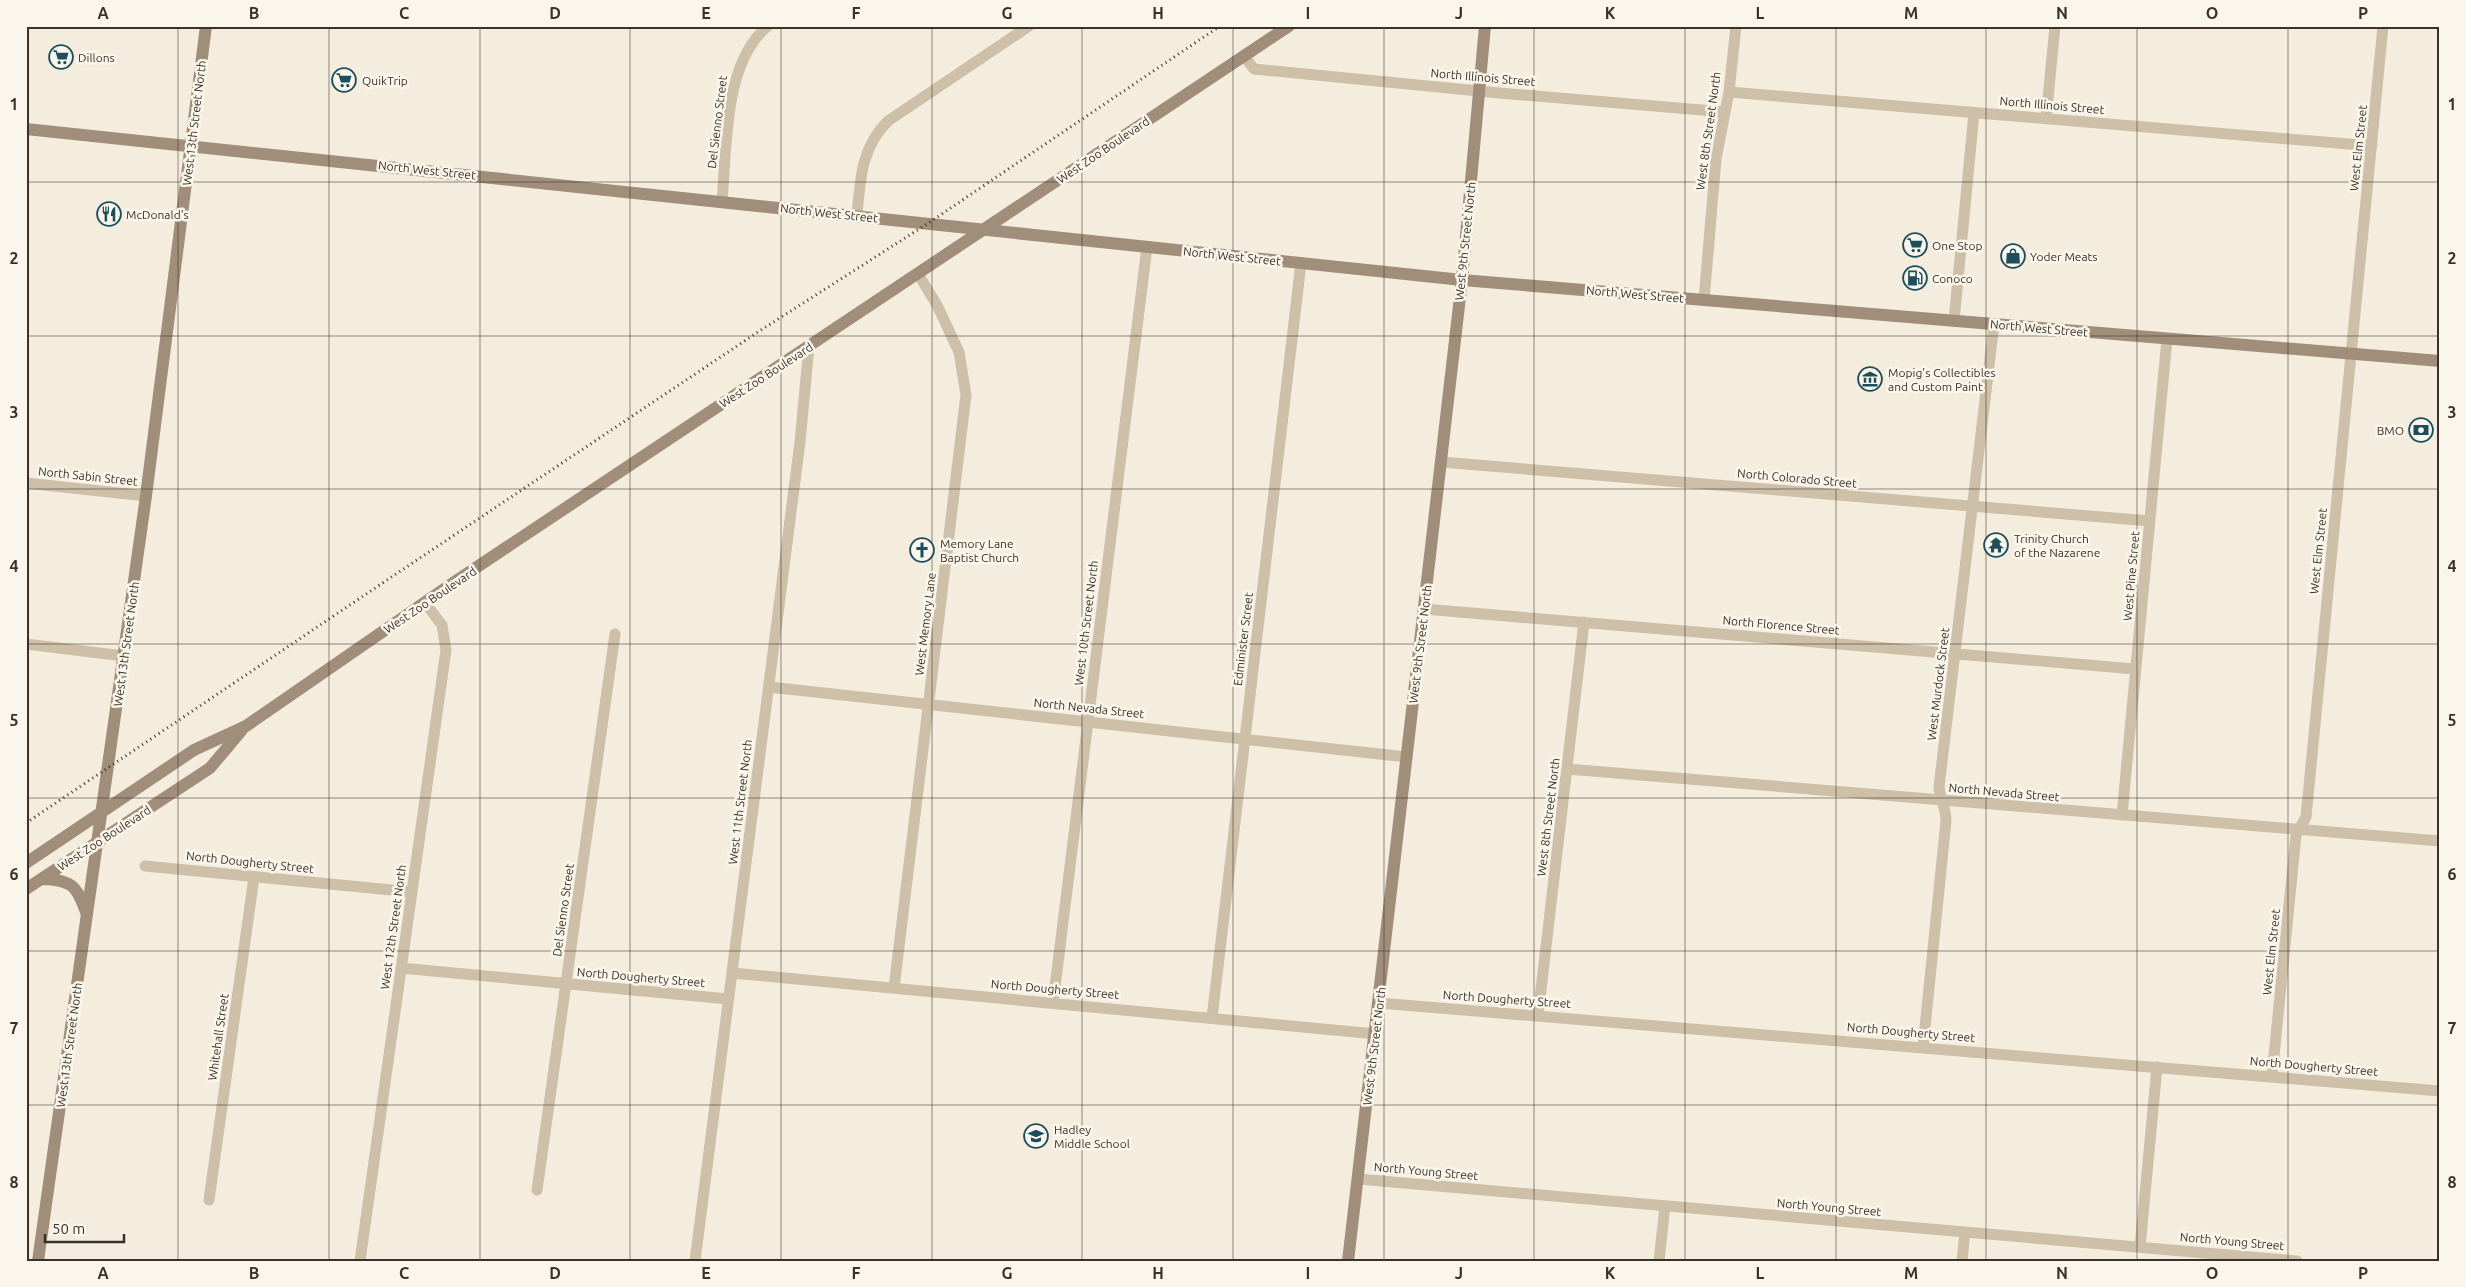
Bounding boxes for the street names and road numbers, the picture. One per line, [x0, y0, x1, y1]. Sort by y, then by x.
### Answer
street label: West 13th Street North [180, 60, 208, 186]
street label: North Illinois Street [1430, 66, 1536, 88]
street label: West 8th Street North [1693, 71, 1723, 191]
street label: Del Sienno Street [705, 74, 729, 169]
street label: North Illinois Street [1999, 94, 2105, 116]
street label: West Elm Street [2347, 104, 2369, 192]
street label: West Zoo Boulevard [1054, 114, 1152, 186]
street label: North West Street [377, 158, 477, 182]
street label: West 9th Street North [1452, 181, 1478, 301]
street label: North West Street [779, 201, 879, 225]
street label: North West Street [1182, 244, 1282, 268]
street label: North West Street [1586, 283, 1685, 305]
street label: North West Street [1990, 317, 2089, 339]
street label: West Zoo Boulevard [717, 340, 815, 410]
street label: North Sabin Street [38, 464, 139, 488]
street label: North Colorado Street [1737, 466, 1858, 490]
street label: West Elm Street [2307, 507, 2329, 595]
street label: West Pine Street [2121, 530, 2141, 621]
street label: West 10th Street North [1072, 560, 1100, 686]
street label: West Zoo Boulevard [381, 564, 479, 636]
street label: West Memory Lane [912, 572, 938, 676]
street label: West 13th Street North [111, 581, 141, 707]
street label: West 9th Street North [1406, 584, 1434, 704]
street label: Edminister Street [1231, 591, 1255, 686]
street label: North Florence Street [1722, 613, 1840, 637]
street label: West Murdock Street [1925, 626, 1951, 741]
street label: North Nevada Street [1033, 696, 1145, 720]
street label: West 11th Street North [726, 739, 754, 865]
street label: West 8th Street North [1534, 757, 1562, 877]
street label: North Nevada Street [1948, 781, 2060, 803]
street label: West Zoo Boulevard [55, 803, 153, 873]
street label: North Dougherty Street [185, 849, 315, 875]
street label: Del Sienno Street [550, 862, 576, 957]
street label: West 12th Street North [378, 864, 408, 990]
street label: West Elm Street [2260, 908, 2282, 996]
street label: North Dougherty Street [576, 965, 706, 989]
street label: North Dougherty Street [990, 977, 1120, 1001]
street label: West 13th Street North [54, 982, 84, 1108]
street label: West 9th Street North [1360, 986, 1388, 1106]
street label: North Dougherty Street [1442, 988, 1572, 1010]
street label: Whitehall Street [205, 992, 231, 1081]
street label: North Dougherty Street [1846, 1020, 1976, 1044]
street label: North Dougherty Street [2249, 1054, 2379, 1078]
street label: North Young Street [1373, 1160, 1479, 1182]
street label: North Young Street [1776, 1196, 1882, 1218]
street label: North Young Street [2179, 1230, 2285, 1252]

